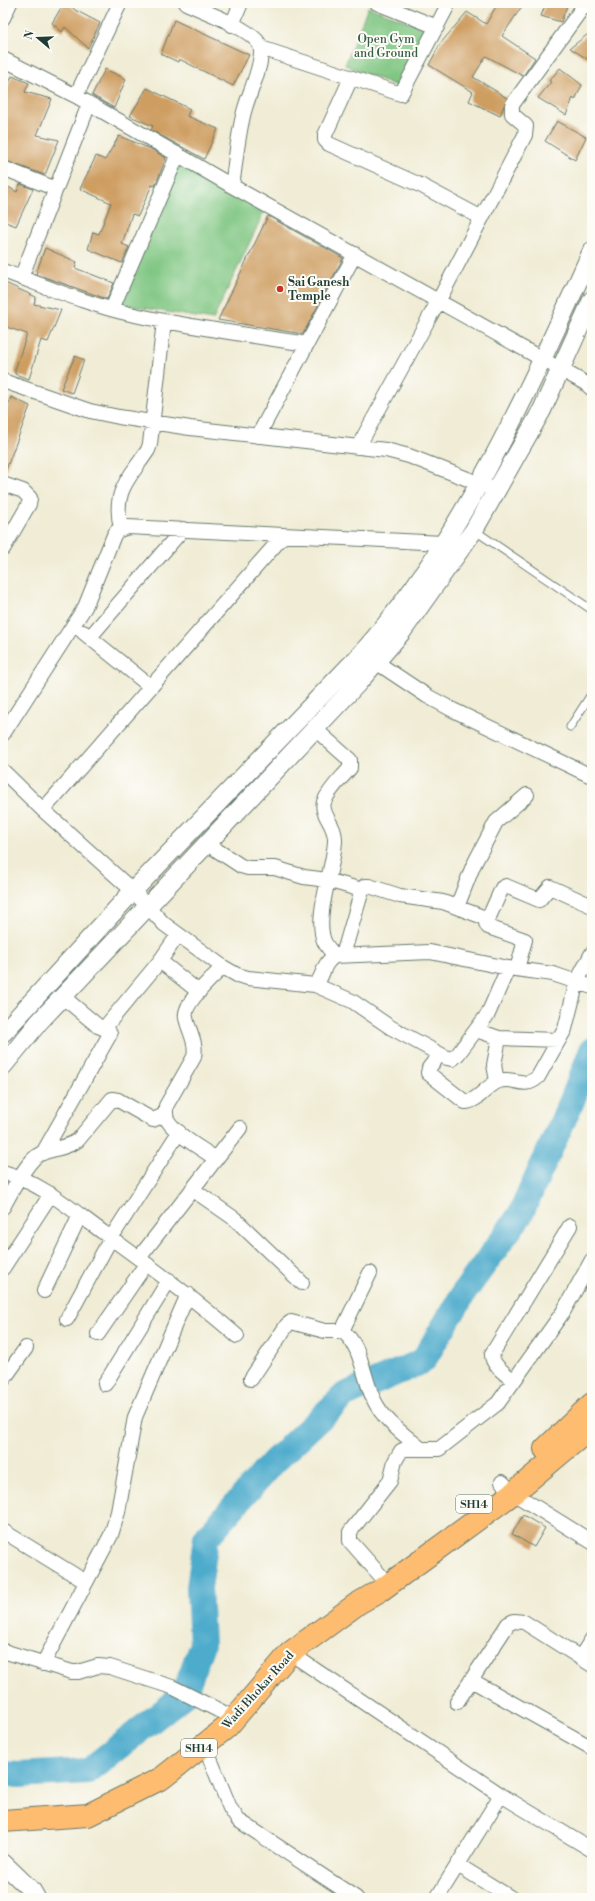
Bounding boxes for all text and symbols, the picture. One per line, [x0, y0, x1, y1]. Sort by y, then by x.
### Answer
north arrow [18, 18, 58, 58]
text: N [21, 28, 38, 41]
park label: Open Gym and Ground [354, 32, 418, 61]
place label: Sai Ganesh Temple [288, 275, 350, 304]
marker: Sai Ganesh Temple [275, 284, 285, 294]
road number: SH14 [456, 1495, 492, 1513]
street label: Wadi Bhokar Road [219, 1648, 298, 1733]
road number: SH14 [181, 1739, 217, 1757]

